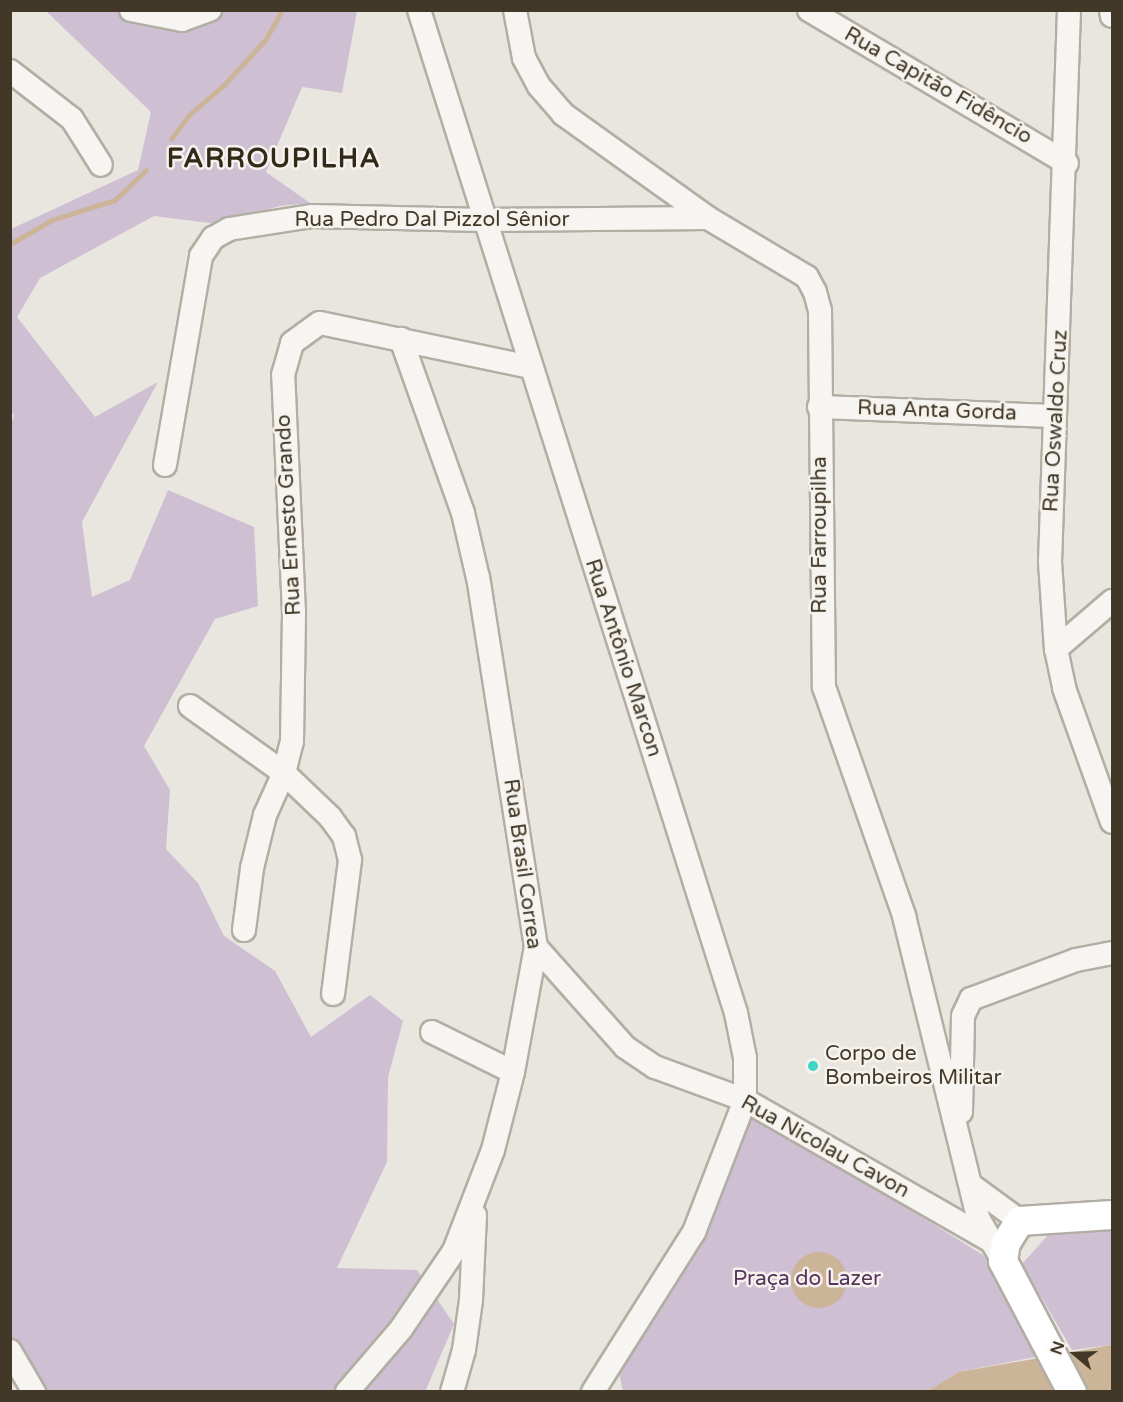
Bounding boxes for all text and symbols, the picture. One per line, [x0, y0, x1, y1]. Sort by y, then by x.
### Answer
street label: Rua Capitão Fidêncio [840, 22, 1036, 150]
district label: FARROUPILHA [167, 143, 381, 175]
street label: Rua Pedro Dal Pizzol Sênior [294, 207, 570, 233]
street label: Rua Oswaldo Cruz [1039, 329, 1073, 513]
street label: Rua Anta Gorda [857, 396, 1017, 426]
street label: Rua Ernesto Grando [271, 414, 307, 616]
street label: Rua Farroupilha [807, 456, 833, 614]
street label: Rua Antônio Marcon [579, 556, 667, 760]
street label: Rua Brasil Correa [498, 777, 546, 951]
place label: Corpo de Bombeiros Militar [825, 1041, 1002, 1091]
marker: Corpo de Bombeiros Militar [806, 1059, 820, 1073]
street label: Rua Nicolau Cavon [736, 1090, 914, 1204]
park label: Praça do Lazer [733, 1266, 881, 1292]
north arrow [1045, 1324, 1105, 1384]
text: N [1046, 1339, 1070, 1357]

